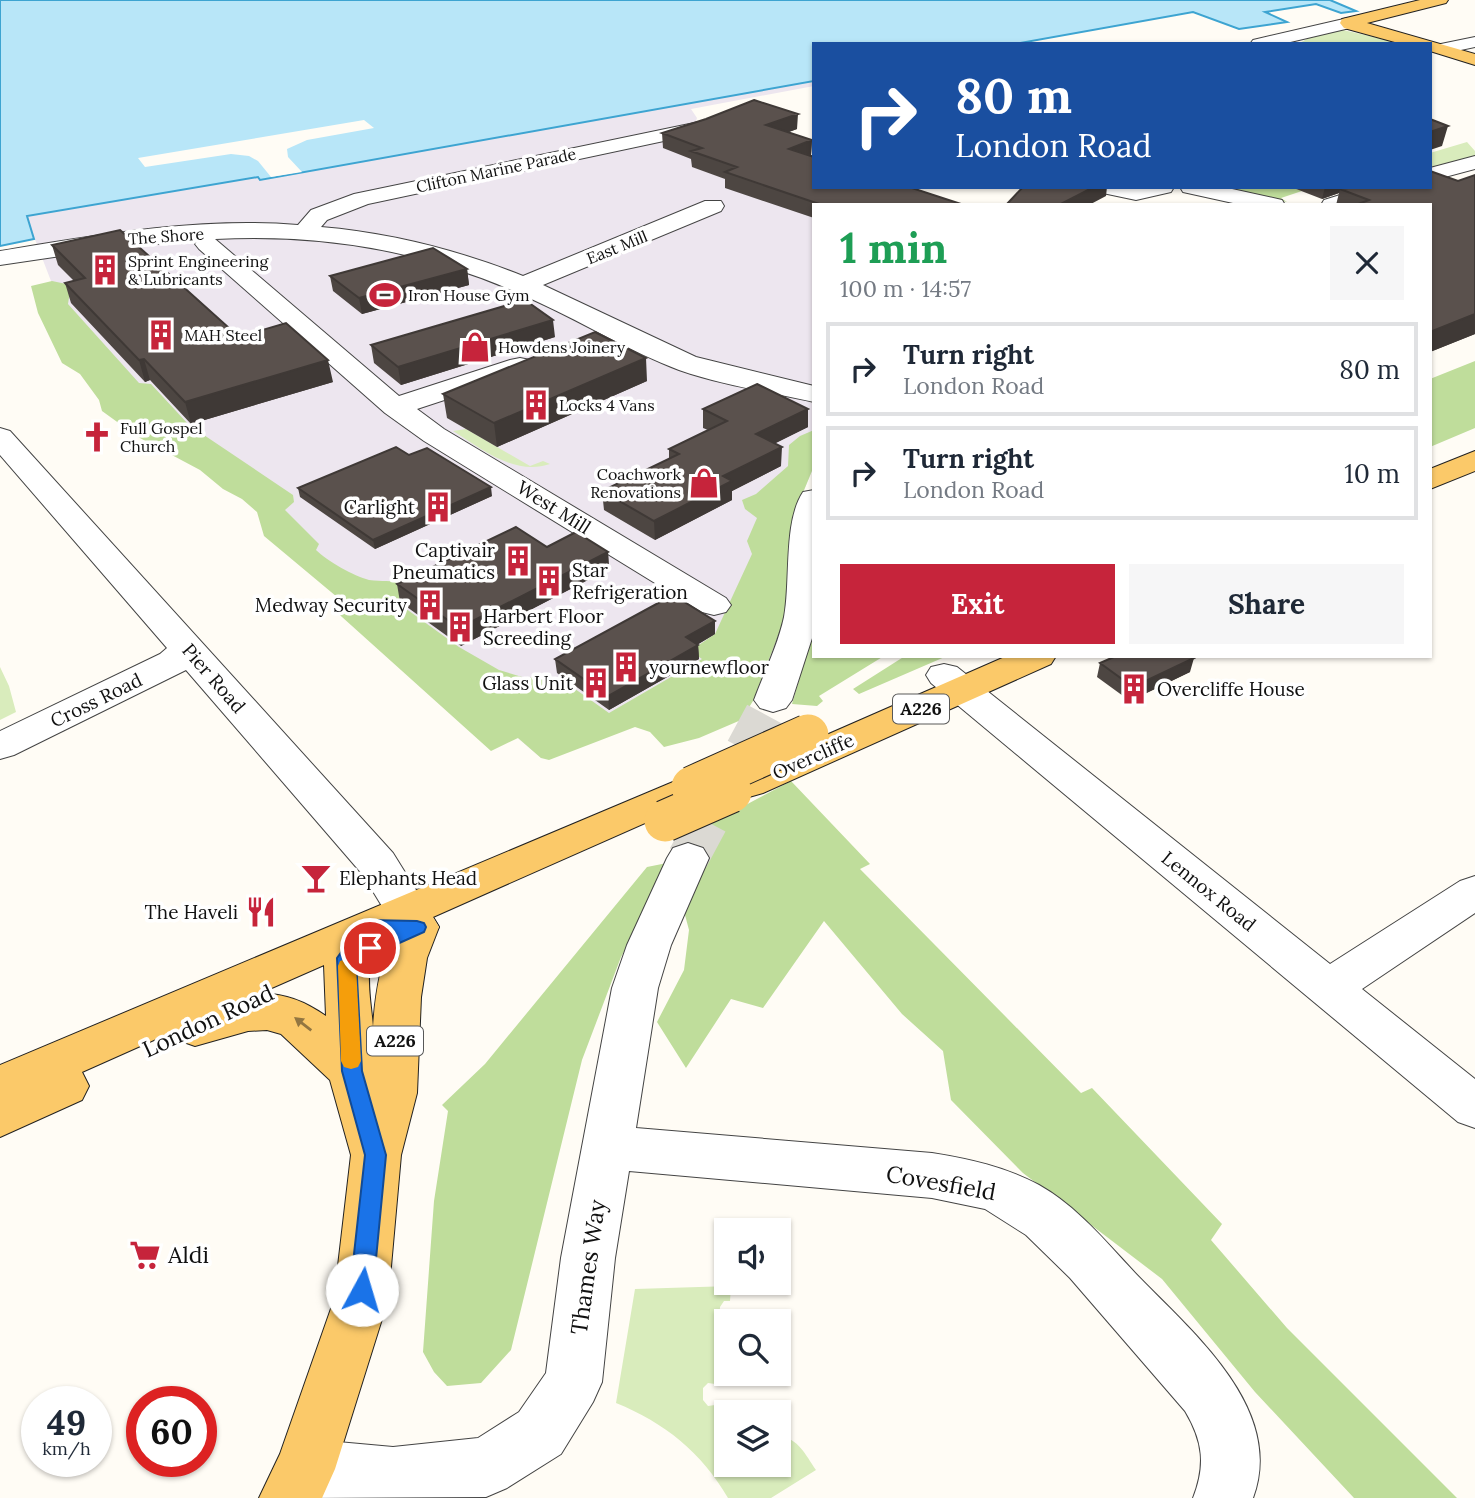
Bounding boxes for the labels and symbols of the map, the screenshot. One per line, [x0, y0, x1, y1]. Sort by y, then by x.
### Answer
street label: Clifton Marine Parade [414, 143, 578, 197]
street label: The Shore [127, 223, 205, 249]
street label: East Mill [584, 226, 650, 268]
place label: Sprint Engineering & Lubricants [128, 251, 269, 289]
building icon: Sprint Engineering & Lubricants [88, 253, 122, 287]
sports icon: Iron House Gym [368, 278, 402, 312]
place label: Iron House Gym [408, 285, 530, 305]
building icon: MAH Steel [144, 318, 178, 352]
place label: MAH Steel [184, 325, 262, 345]
shop icon: Howdens Joinery [458, 330, 492, 364]
place label: Howdens Joinery [498, 337, 626, 357]
building icon: Locks 4 Vans [519, 388, 553, 422]
place label: Locks 4 Vans [559, 395, 655, 415]
place label: Full Gospel Church [120, 418, 203, 456]
church icon: Full Gospel Church [80, 420, 114, 454]
place label: Coachwork Renovations [590, 464, 681, 502]
shop icon: Coachwork Renovations [687, 466, 721, 500]
street label: West Mill [513, 475, 595, 539]
building icon: Carlight [421, 490, 455, 524]
place label: Carlight [344, 495, 416, 519]
place label: Captivair Pneumatics [392, 538, 496, 584]
building icon: Captivair Pneumatics [501, 544, 535, 578]
place label: Star Refrigeration [572, 558, 688, 604]
building icon: Star Refrigeration [532, 564, 566, 598]
building icon: Medway Security [413, 588, 447, 622]
place label: Medway Security [255, 593, 407, 617]
place label: Harbert Floor Screeding [483, 604, 604, 650]
building icon: Harbert Floor Screeding [443, 610, 477, 644]
street label: Pier Road [177, 638, 251, 718]
building icon: yournewfloor [609, 650, 643, 684]
place label: yournewfloor [649, 655, 770, 679]
building icon: Glass Unit [579, 666, 613, 700]
street label: Cross Road [46, 667, 146, 733]
place label: Glass Unit [482, 671, 574, 695]
building icon: Overcliffe House [1117, 672, 1151, 706]
place label: Overcliffe House [1157, 677, 1305, 701]
road number: A226 [893, 694, 949, 724]
street label: Overcliffe [768, 727, 858, 785]
street label: Lennox Road [1157, 846, 1261, 936]
bar icon: Elephants Head [299, 861, 333, 895]
place label: Elephants Head [339, 866, 477, 890]
restaurant icon: The Haveli [244, 895, 278, 929]
place label: The Haveli [145, 900, 238, 924]
pin [340, 918, 400, 978]
street label: London Road [138, 977, 278, 1064]
one-way arrow [293, 1017, 312, 1031]
road number: A226 [367, 1026, 423, 1056]
street label: Covesfield [884, 1159, 998, 1206]
street label: Thames Way [564, 1197, 611, 1336]
supermarket icon: Aldi [128, 1238, 162, 1272]
place label: Aldi [167, 1240, 209, 1269]
position arrow [325, 1253, 399, 1327]
speed limit sign: 60 [126, 1386, 217, 1477]

